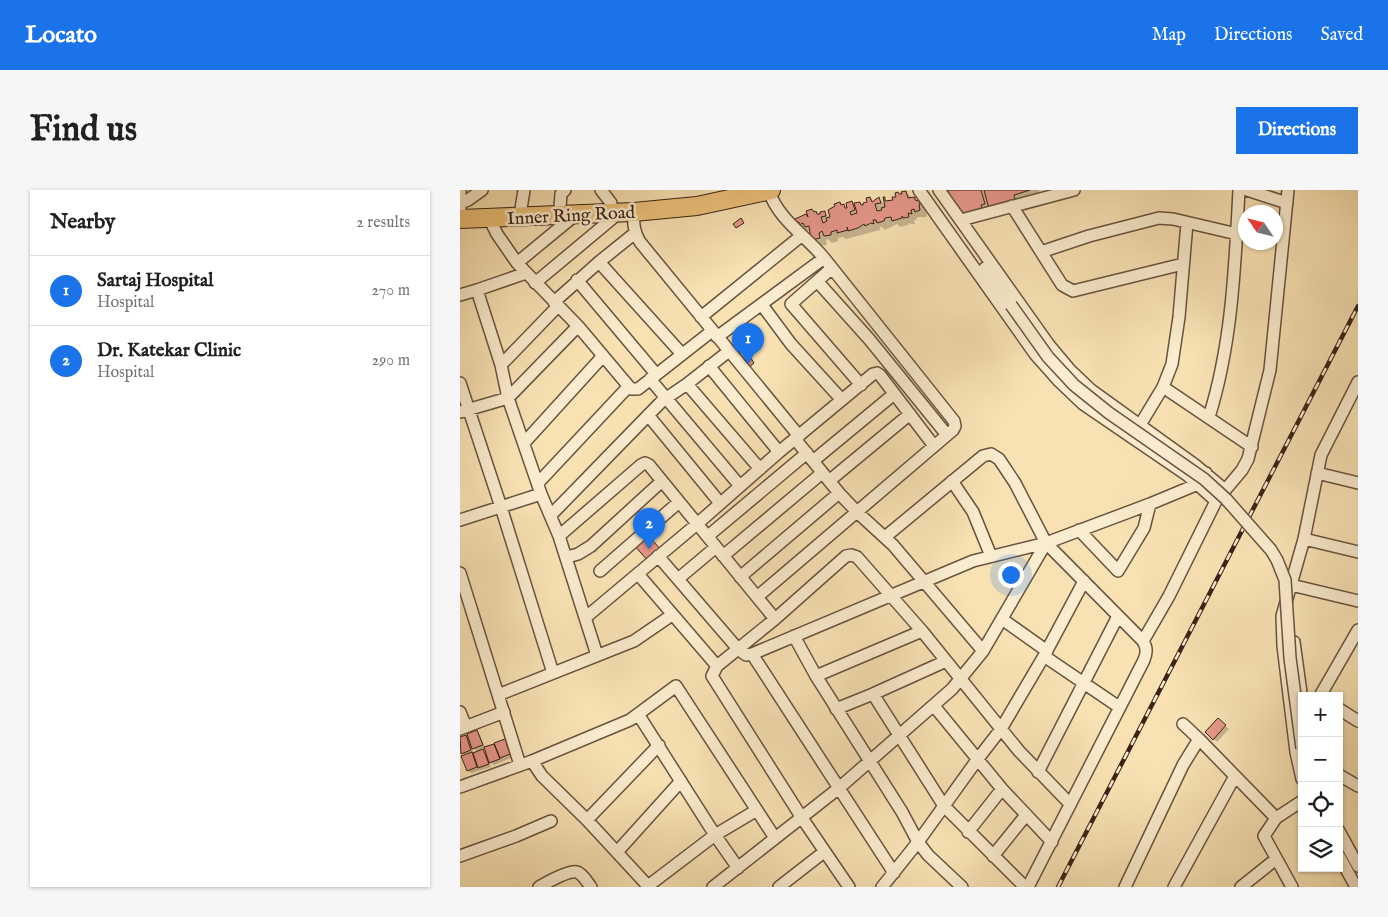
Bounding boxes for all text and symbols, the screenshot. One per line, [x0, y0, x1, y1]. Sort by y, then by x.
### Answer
text: Locato [25, 20, 97, 51]
text: Map [1152, 24, 1186, 47]
text: Directions [1214, 24, 1292, 47]
text: Saved [1320, 24, 1363, 47]
button: Directions [1236, 107, 1358, 154]
text: Find us [30, 108, 137, 153]
street label: Inner Ring Road [507, 202, 636, 231]
north arrow [1238, 205, 1283, 250]
text: Nearby [50, 209, 115, 236]
text: 2 results [356, 213, 410, 233]
text: Sartaj Hospital [97, 269, 213, 293]
text: 1 [63, 281, 69, 301]
text: 270 m [371, 281, 410, 301]
text: Hospital [97, 293, 154, 313]
pin: 1 [732, 323, 764, 364]
text: Dr. Katekar Clinic [97, 339, 241, 363]
text: 2 [62, 351, 70, 371]
text: 290 m [372, 351, 410, 371]
text: Hospital [97, 363, 154, 383]
pin: 2 [633, 508, 665, 549]
your location [998, 562, 1024, 588]
map controls [1298, 692, 1343, 872]
button: + [1298, 692, 1343, 737]
button: − [1298, 737, 1343, 782]
button: locate [1298, 782, 1343, 827]
button: layers [1298, 827, 1343, 872]

